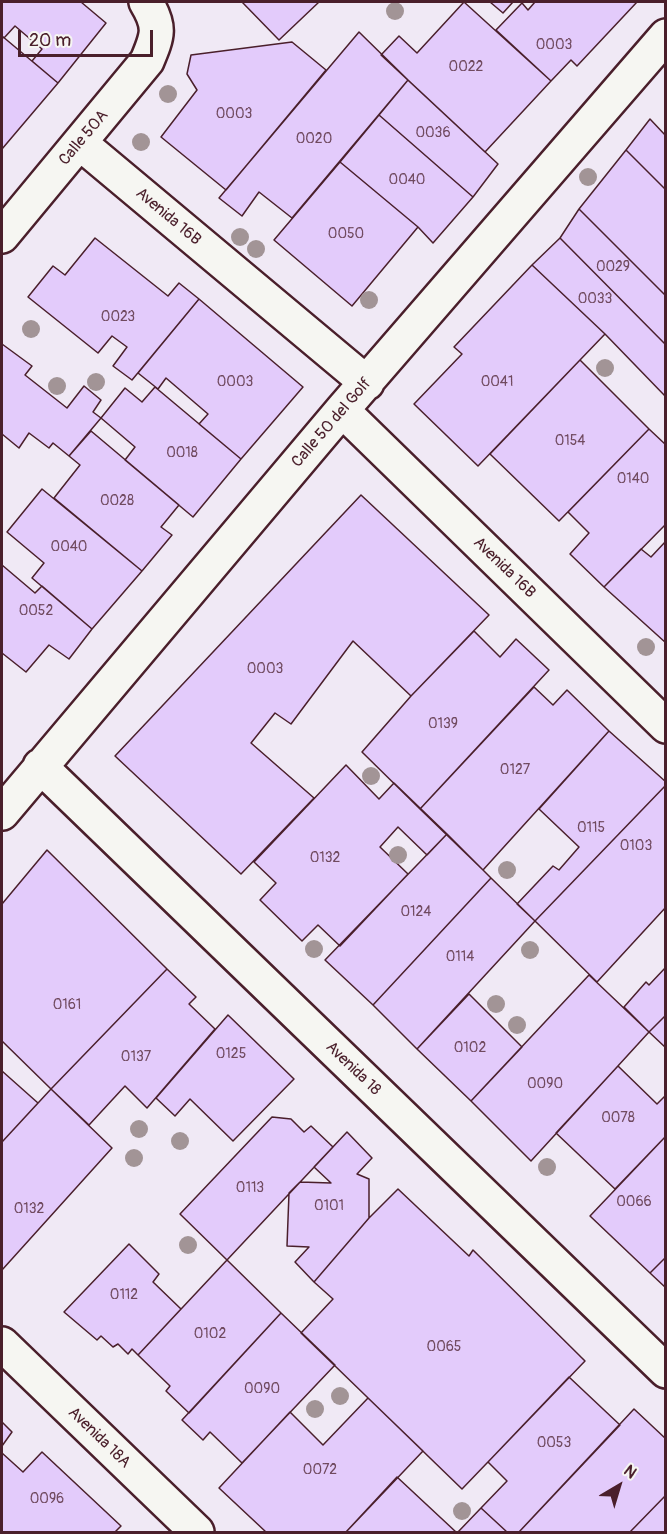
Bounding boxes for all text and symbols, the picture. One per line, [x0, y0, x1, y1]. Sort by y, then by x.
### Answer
scale bar [21, 18, 156, 56]
text: 20 m [29, 29, 71, 52]
house number: 0003 [536, 37, 572, 53]
house number: 0022 [449, 59, 483, 75]
street label: Calle 50A [55, 106, 113, 170]
house number: 0003 [216, 106, 252, 122]
house number: 0036 [415, 125, 451, 141]
house number: 0020 [296, 131, 332, 147]
house number: 0040 [389, 172, 425, 188]
street label: Avenida 16B [131, 184, 205, 250]
house number: 0050 [328, 226, 364, 242]
house number: 0029 [596, 259, 630, 275]
house number: 0033 [578, 291, 612, 307]
house number: 0023 [101, 309, 135, 325]
house number: 0003 [217, 374, 253, 390]
street label: Calle 50 del Golf [288, 374, 376, 472]
house number: 0041 [481, 374, 513, 390]
house number: 0154 [555, 433, 585, 449]
house number: 0018 [166, 445, 198, 461]
house number: 0140 [617, 471, 649, 487]
house number: 0028 [100, 493, 134, 509]
street label: Avenida 16B [469, 533, 539, 603]
house number: 0040 [51, 539, 87, 555]
house number: 0052 [19, 603, 53, 619]
house number: 0003 [247, 661, 283, 677]
house number: 0139 [428, 716, 458, 732]
house number: 0127 [500, 762, 530, 778]
house number: 0115 [577, 820, 605, 836]
house number: 0103 [620, 838, 652, 854]
house number: 0132 [310, 850, 340, 866]
house number: 0124 [401, 904, 431, 920]
house number: 0114 [446, 949, 474, 965]
house number: 0161 [53, 997, 81, 1013]
street label: Avenida 18 [321, 1038, 385, 1100]
house number: 0102 [454, 1040, 486, 1056]
house number: 0125 [216, 1046, 246, 1062]
house number: 0137 [121, 1049, 151, 1065]
house number: 0090 [527, 1076, 563, 1092]
house number: 0078 [601, 1110, 635, 1126]
house number: 0113 [236, 1180, 264, 1196]
house number: 0066 [616, 1194, 652, 1210]
house number: 0101 [314, 1198, 344, 1214]
house number: 0132 [14, 1201, 44, 1217]
house number: 0112 [110, 1287, 138, 1303]
house number: 0102 [194, 1326, 226, 1342]
house number: 0065 [427, 1339, 461, 1355]
house number: 0090 [244, 1381, 280, 1397]
street label: Avenida 18A [64, 1403, 134, 1473]
house number: 0053 [537, 1435, 571, 1451]
north arrow [589, 1456, 649, 1516]
text: N [620, 1461, 640, 1483]
house number: 0072 [303, 1462, 337, 1478]
house number: 0096 [30, 1491, 64, 1507]

